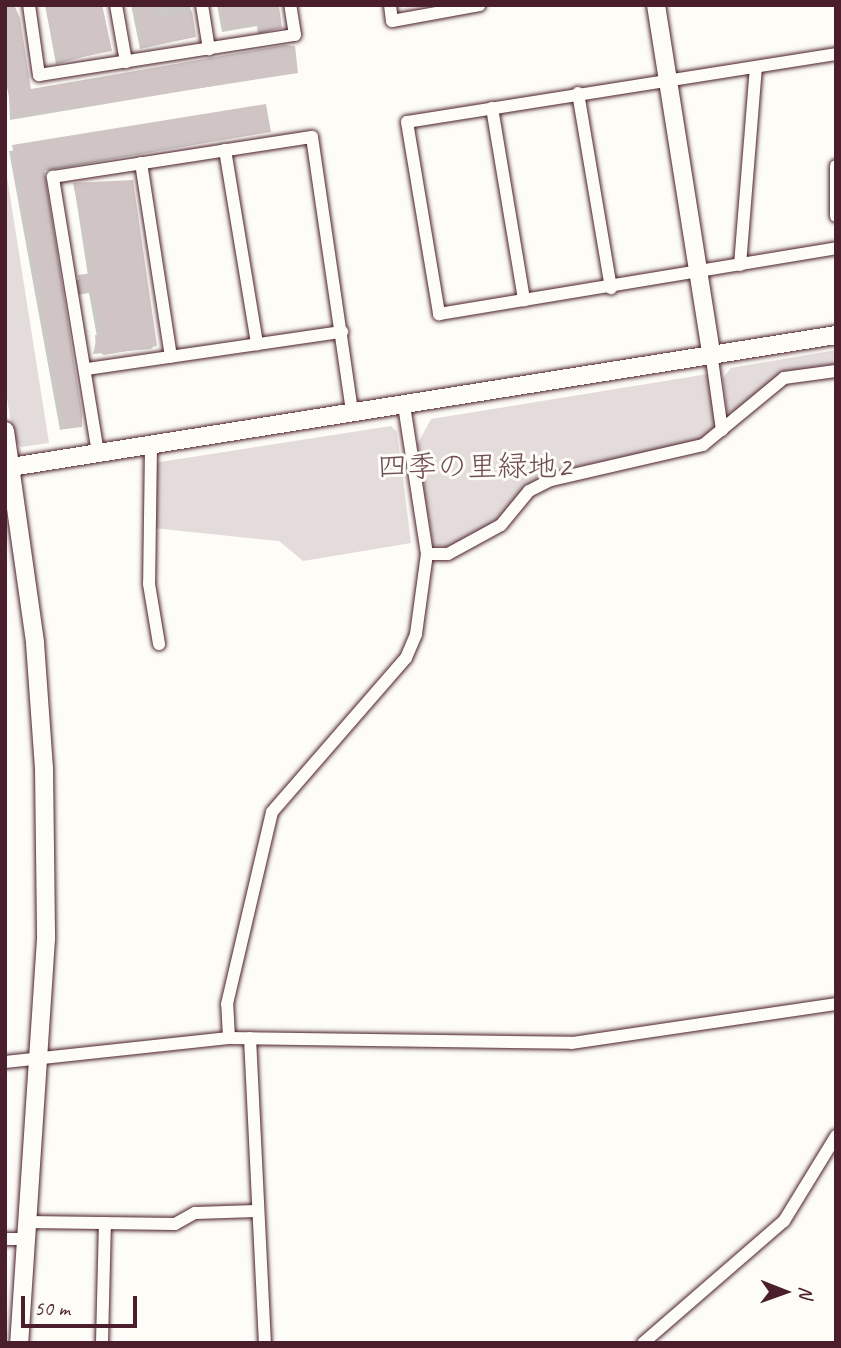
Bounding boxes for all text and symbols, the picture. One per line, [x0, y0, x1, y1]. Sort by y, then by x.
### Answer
park label: 四季の里緑地2 [377, 448, 571, 484]
north arrow [750, 1257, 820, 1327]
scale bar [24, 1282, 140, 1326]
text: N [794, 1286, 818, 1298]
text: 50 m [34, 1295, 70, 1321]

